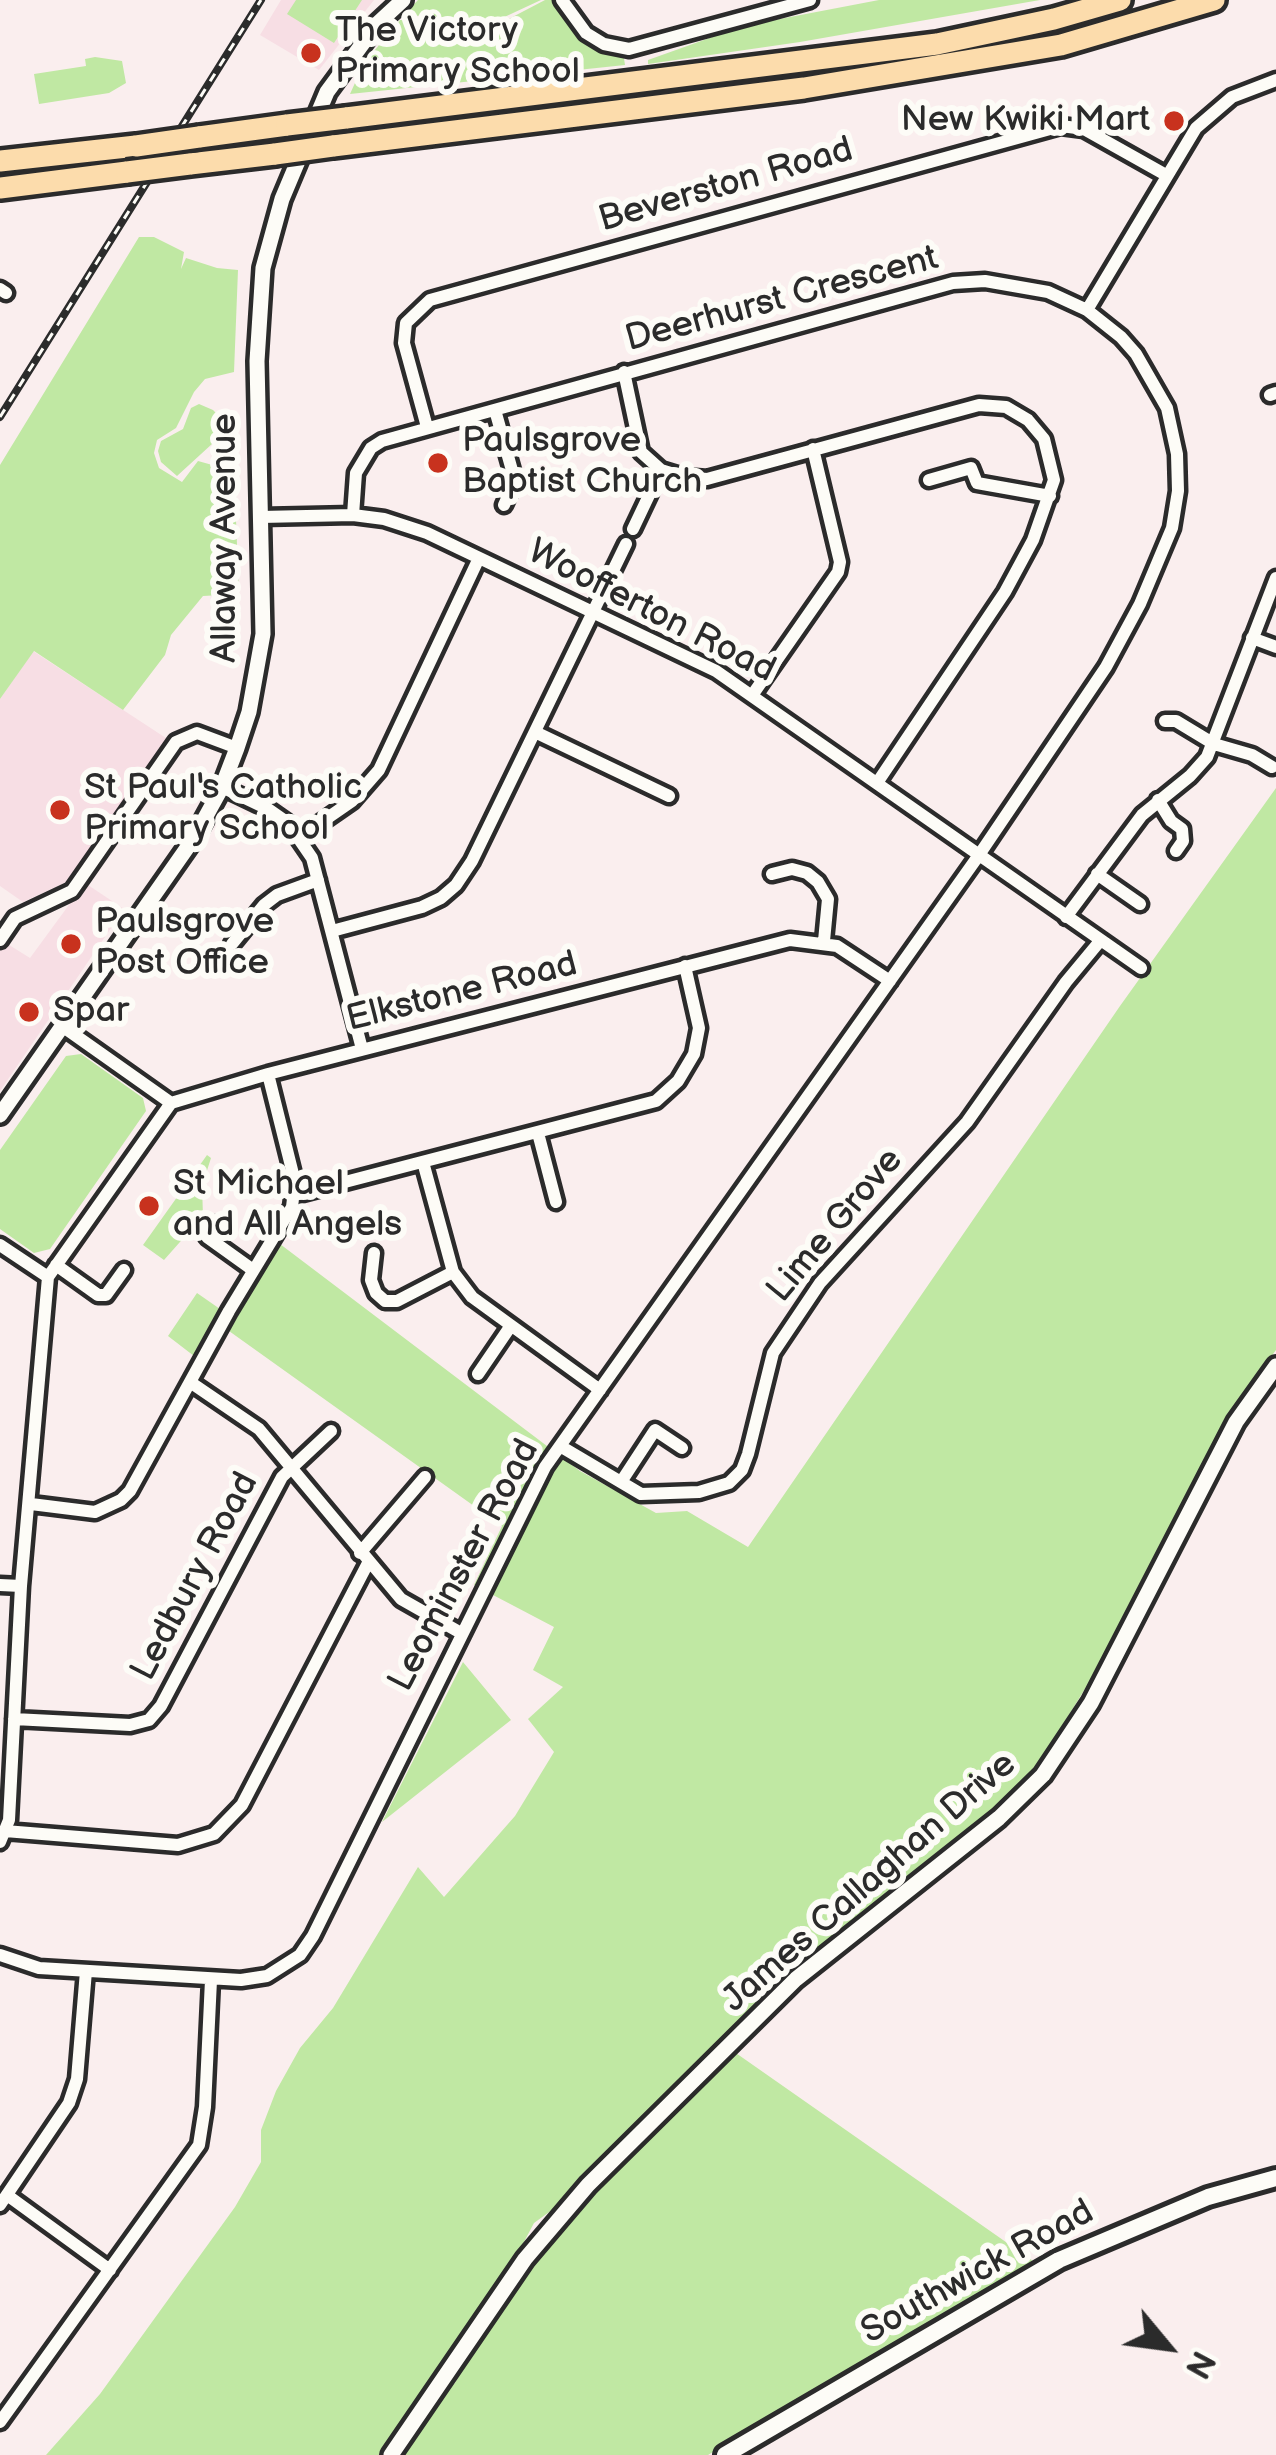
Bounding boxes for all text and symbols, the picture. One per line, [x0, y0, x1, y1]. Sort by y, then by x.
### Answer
place label: The Victory Primary School [335, 10, 580, 95]
marker: The Victory Primary School [298, 40, 324, 66]
place label: New Kwiki Mart [901, 99, 1150, 143]
marker: New Kwiki Mart [1161, 108, 1187, 134]
street label: Beverston Road [594, 129, 858, 243]
street label: Deerhurst Crescent [621, 238, 943, 362]
street label: Allaway Avenue [204, 413, 248, 663]
place label: Paulsgrove Baptist Church [462, 420, 702, 505]
marker: Paulsgrove Baptist Church [425, 450, 451, 476]
street label: Woofferton Road [520, 531, 782, 693]
place label: St Paul's Catholic Primary School [84, 767, 362, 852]
marker: St Paul's Catholic Primary School [47, 797, 73, 823]
place label: Paulsgrove Post Office [95, 901, 274, 986]
marker: Paulsgrove Post Office [58, 931, 84, 957]
street label: Elkstone Road [342, 943, 582, 1043]
place label: Spar [53, 990, 129, 1034]
marker: Spar [16, 999, 42, 1025]
street label: Lime Grove [759, 1140, 913, 1312]
place label: St Michael and All Angels [173, 1163, 402, 1248]
marker: St Michael and All Angels [136, 1193, 162, 1219]
street label: Leominster Road [380, 1433, 550, 1699]
street label: Ledbury Road [123, 1466, 269, 1688]
street label: James Callaghan Drive [714, 1744, 1026, 2022]
street label: Southwick Road [854, 2191, 1102, 2355]
north arrow [1108, 2287, 1228, 2407]
text: N [1176, 2344, 1223, 2385]

